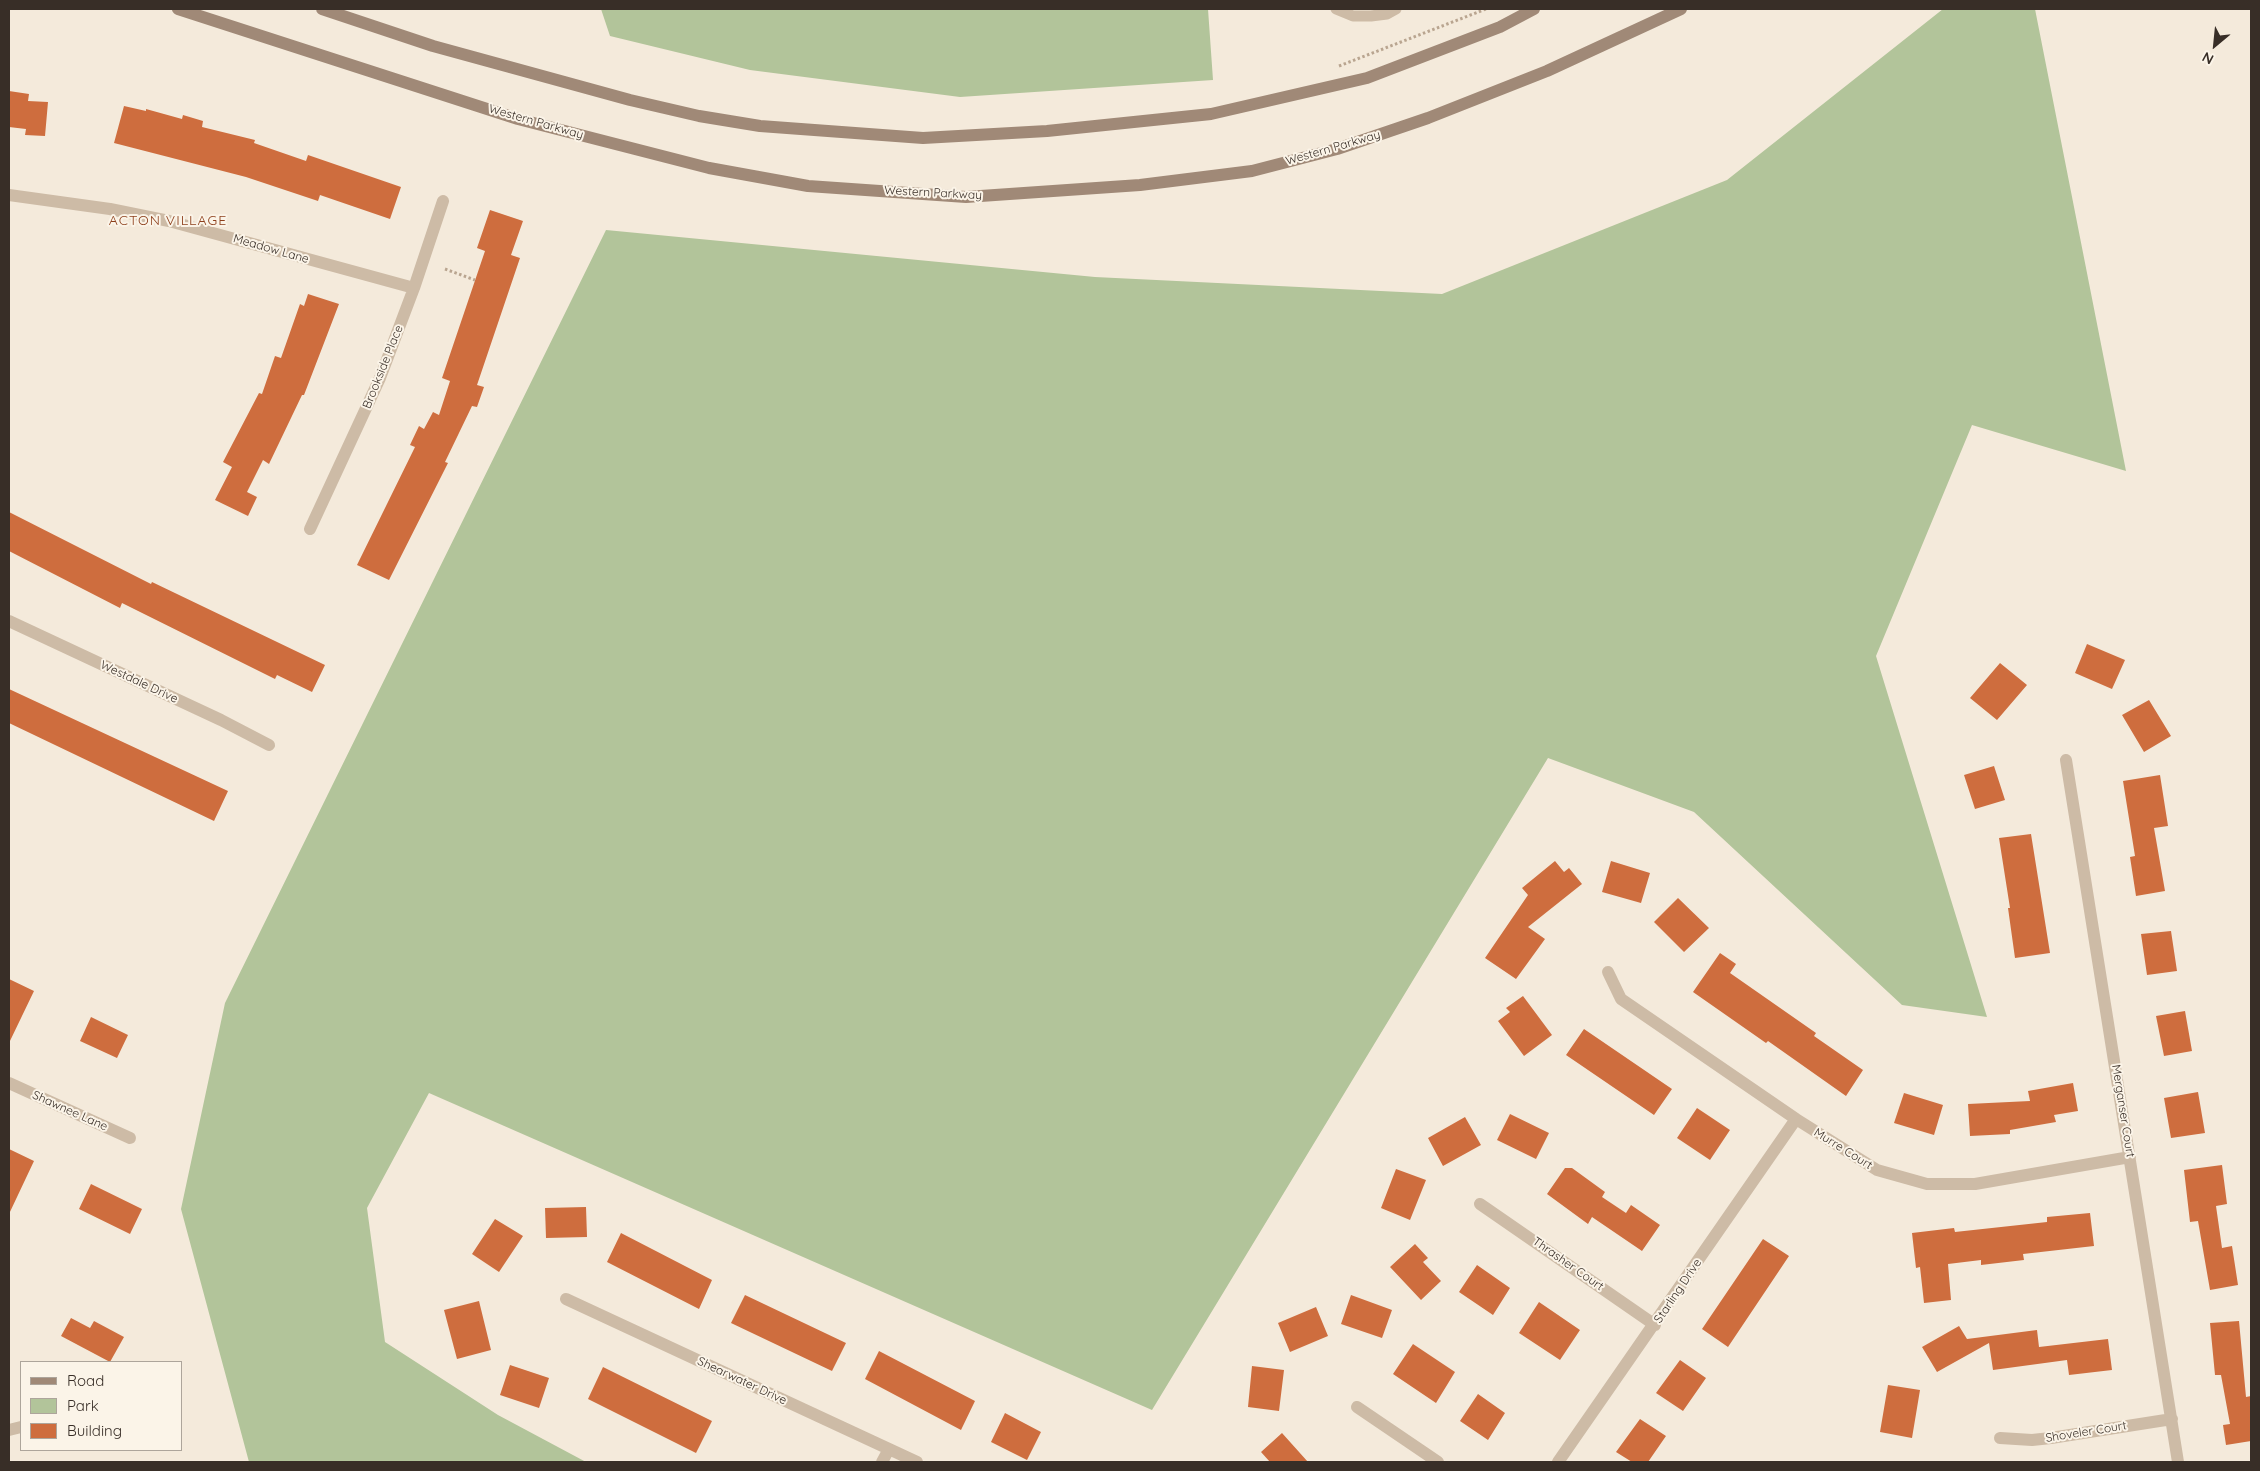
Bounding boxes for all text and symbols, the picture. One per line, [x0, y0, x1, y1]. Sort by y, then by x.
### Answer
north arrow [2190, 20, 2240, 70]
text: N [2199, 48, 2217, 69]
street label: Western Parkway [487, 102, 585, 142]
street label: Western Parkway [1284, 128, 1382, 168]
street label: Western Parkway [884, 183, 982, 203]
district label: ACTON VILLAGE [107, 213, 229, 229]
street label: Meadow Lane [231, 231, 311, 267]
street label: Brookside Place [360, 323, 406, 411]
street label: Westdale Drive [98, 658, 180, 706]
street label: Merganser Court [2109, 1064, 2137, 1158]
street label: Shawnee Lane [30, 1088, 110, 1134]
street label: Murre Court [1811, 1125, 1875, 1173]
street label: Thrasher Court [1530, 1234, 1606, 1294]
street label: Starling Drive [1651, 1256, 1705, 1326]
street label: Shearwater Drive [695, 1354, 789, 1408]
legend [20, 1361, 182, 1451]
text: Road [67, 1371, 104, 1390]
text: Park [67, 1396, 99, 1415]
street label: Shoveler Court [2045, 1418, 2127, 1446]
text: Building [67, 1421, 122, 1440]

